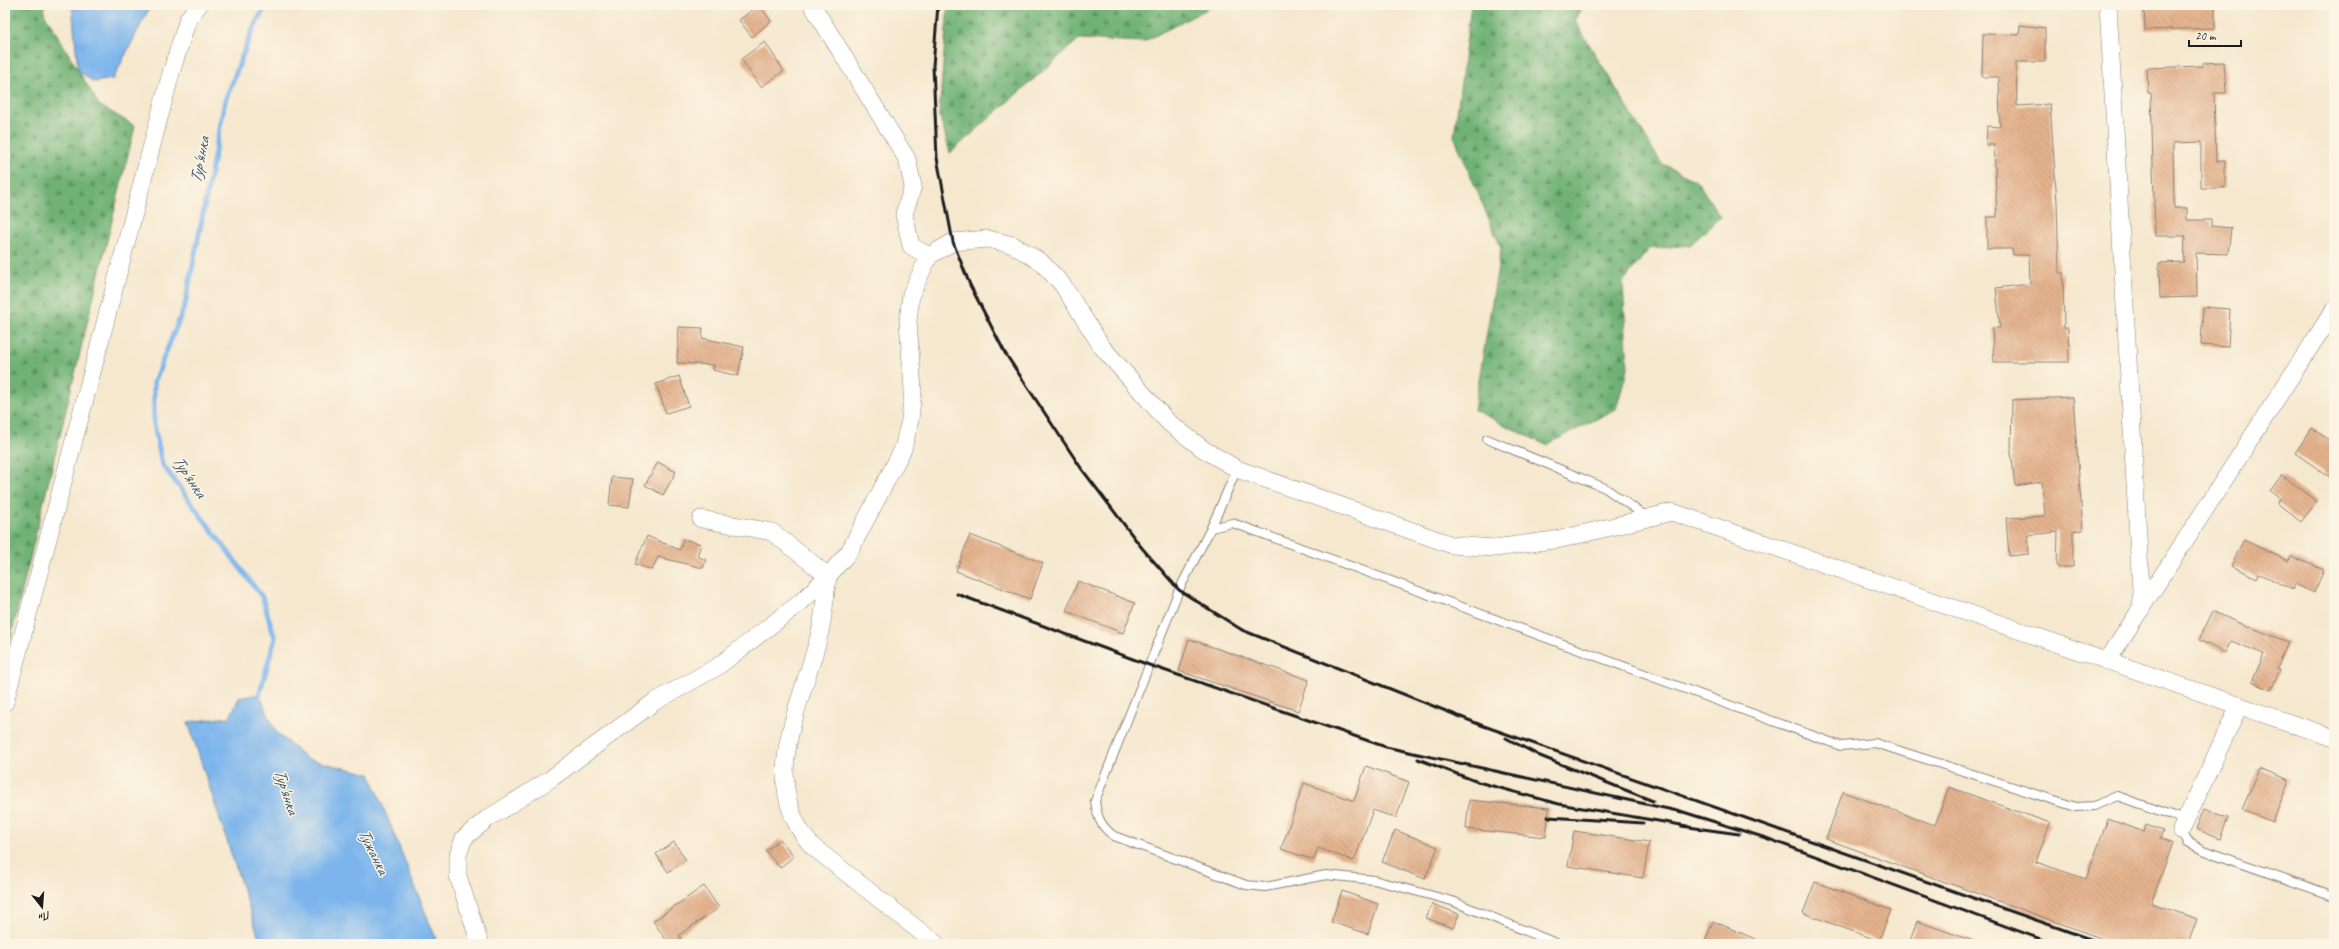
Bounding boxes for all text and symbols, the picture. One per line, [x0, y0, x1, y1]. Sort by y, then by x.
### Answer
scale bar [2189, 22, 2241, 48]
text: 20 m [2195, 28, 2217, 44]
water label: Тур'янка [185, 133, 215, 185]
water label: Тур'янка [168, 451, 213, 503]
water label: Тур'янка [269, 766, 304, 819]
water label: Тужанка [353, 825, 395, 879]
north arrow [22, 887, 62, 927]
text: Пн [36, 908, 52, 925]

